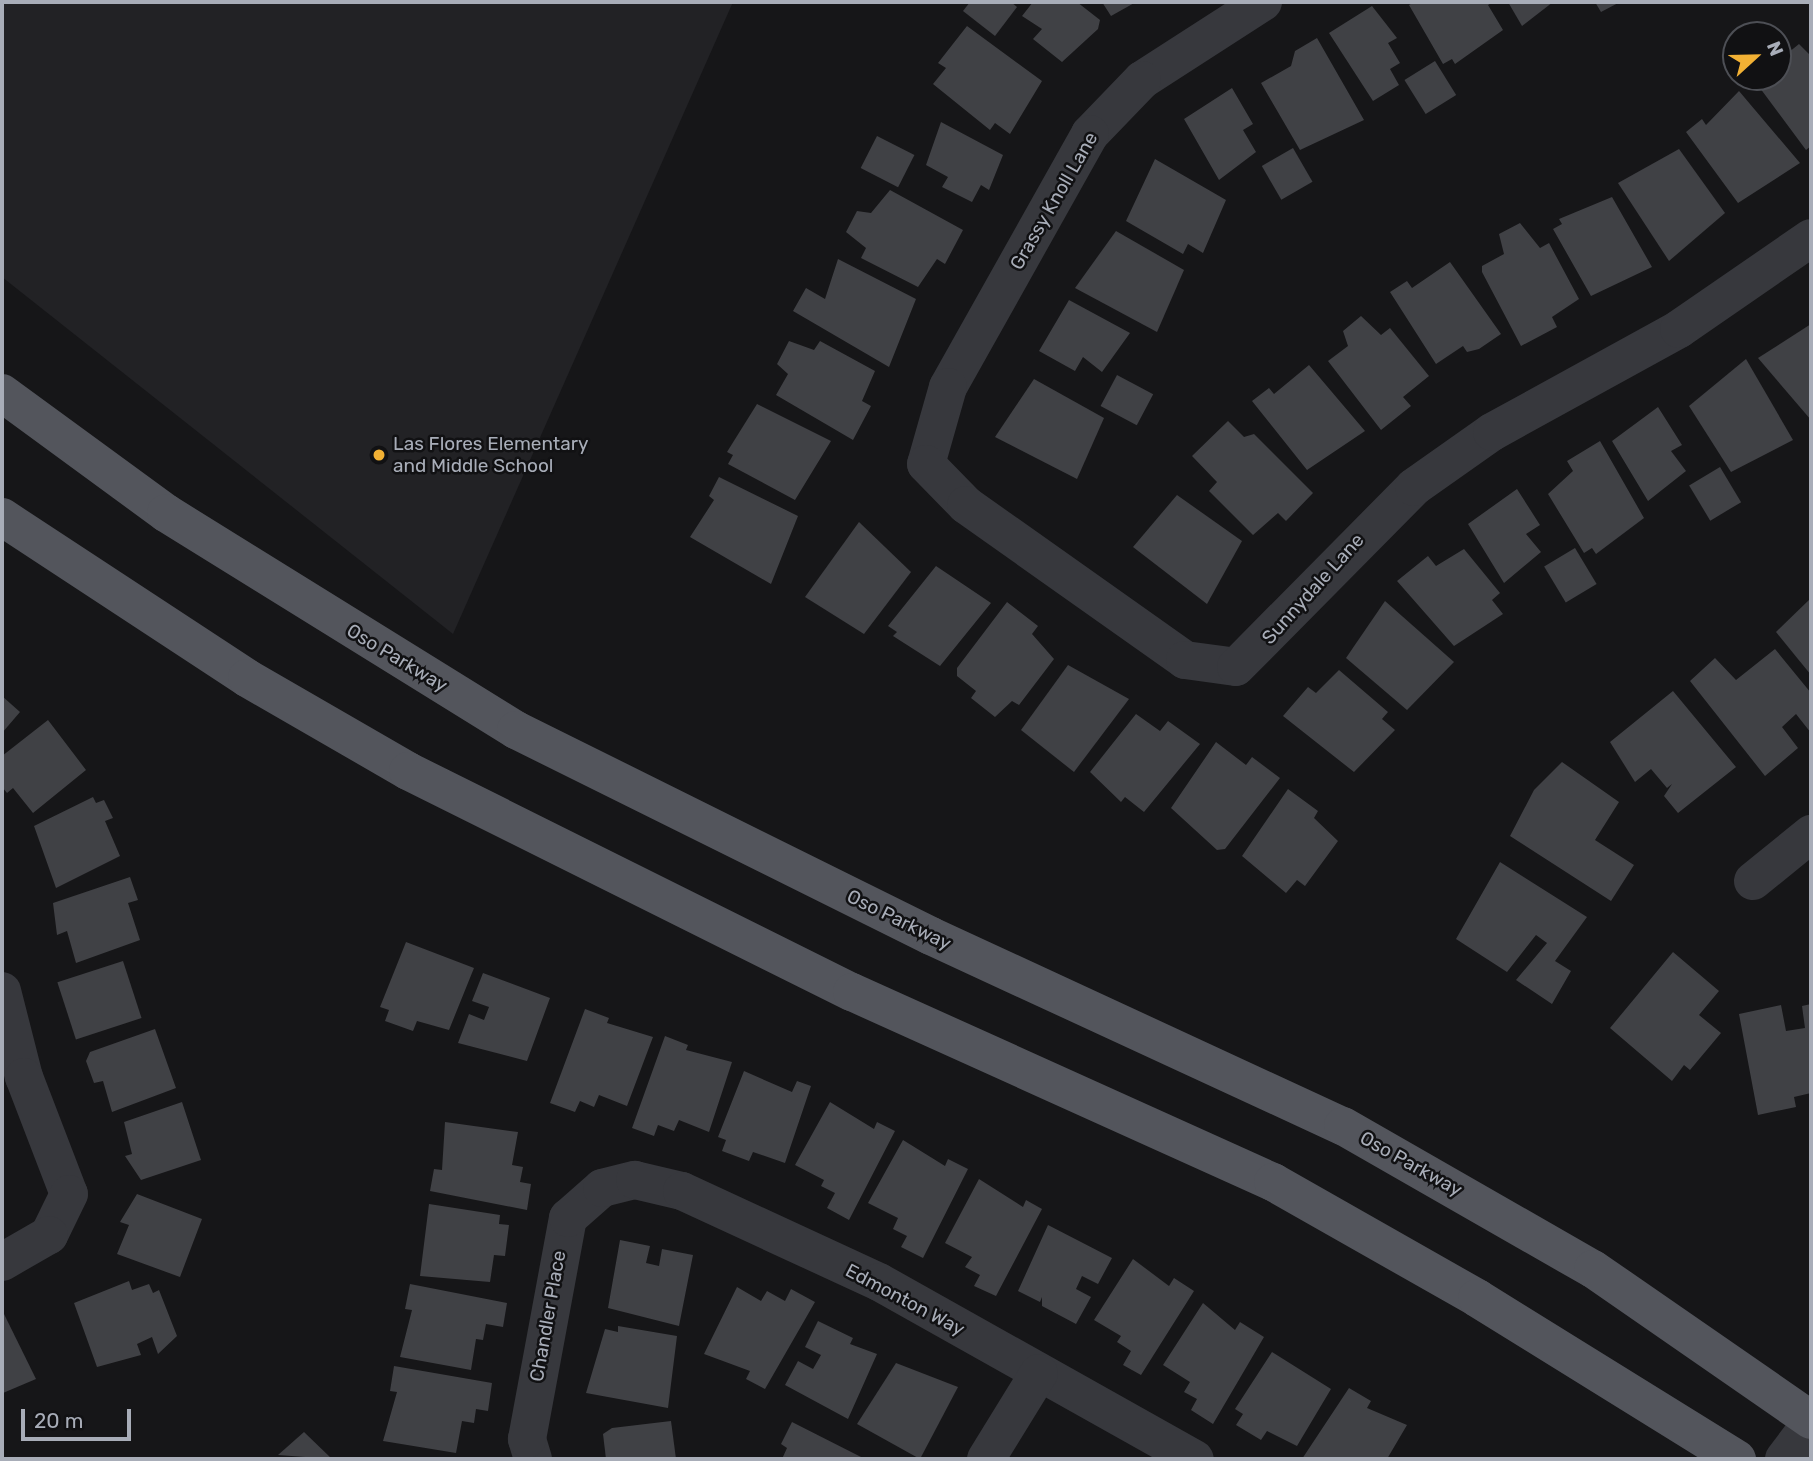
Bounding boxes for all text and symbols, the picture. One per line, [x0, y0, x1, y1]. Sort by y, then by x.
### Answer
north arrow [1722, 21, 1792, 91]
text: N [1762, 38, 1788, 59]
street label: Grassy Knoll Lane [1005, 128, 1103, 274]
place label: Las Flores Elementary and Middle School [393, 433, 588, 477]
marker: Las Flores Elementary and Middle School [371, 447, 387, 463]
street label: Sunnydale Lane [1257, 529, 1369, 649]
street label: Oso Parkway [343, 619, 451, 697]
street label: Oso Parkway [843, 885, 955, 955]
street label: Oso Parkway [1356, 1127, 1466, 1201]
street label: Chandler Place [525, 1248, 571, 1384]
street label: Edmonton Way [841, 1259, 969, 1341]
scale bar [24, 1394, 135, 1438]
text: 20 m [34, 1408, 83, 1433]

